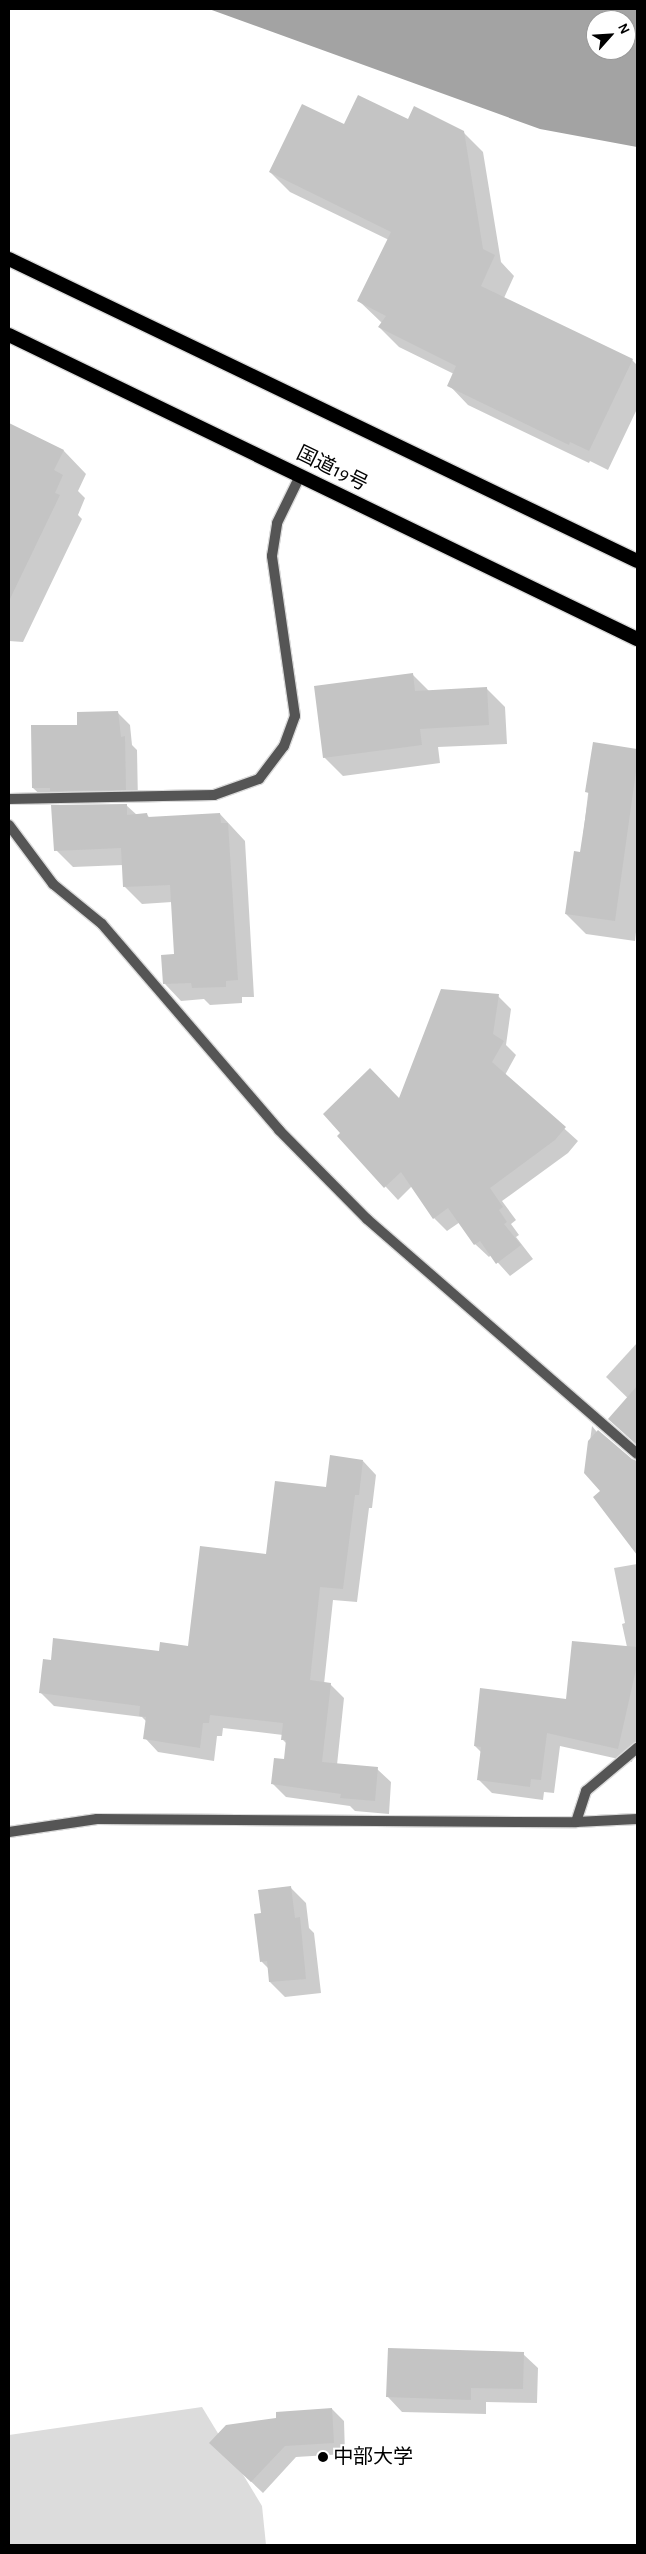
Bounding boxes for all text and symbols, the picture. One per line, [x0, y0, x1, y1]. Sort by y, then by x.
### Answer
north arrow [586, 10, 636, 60]
text: N [615, 21, 632, 36]
street label: 国道19号 [292, 441, 372, 497]
place label: 中部大学 [333, 2445, 413, 2469]
marker: 中部大学 [317, 2451, 329, 2463]

